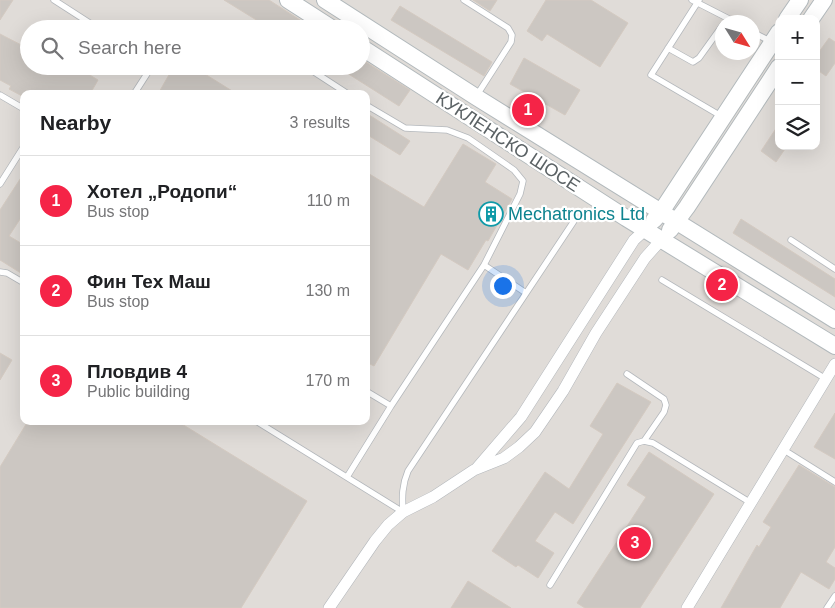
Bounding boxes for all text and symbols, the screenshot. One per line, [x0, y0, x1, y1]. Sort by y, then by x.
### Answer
north arrow [715, 15, 760, 60]
map controls [775, 15, 820, 150]
button: + [775, 15, 820, 60]
search box [20, 20, 370, 75]
icon: search [38, 34, 66, 62]
text: Search here [78, 37, 182, 58]
button: − [775, 60, 820, 105]
street label: КУКЛЕНСКО ШОСЕ [432, 88, 584, 196]
pin: 1 [512, 91, 544, 129]
button: layers [775, 105, 820, 150]
text: Nearby [40, 111, 111, 134]
text: 3 results [290, 114, 350, 131]
text: Хотел „Родопи“ [87, 181, 237, 202]
text: 1 [52, 192, 60, 209]
text: 110 m [307, 192, 350, 209]
building icon: Mechatronics Ltd [478, 201, 504, 227]
text: Bus stop [87, 203, 149, 220]
place label: Mechatronics Ltd [508, 204, 645, 224]
pin: 2 [706, 266, 738, 304]
text: Фин Тех Маш [87, 271, 211, 292]
your location [490, 273, 516, 299]
text: 2 [52, 282, 60, 299]
text: 130 m [306, 282, 350, 299]
text: Bus stop [87, 293, 149, 310]
text: Пловдив 4 [87, 361, 187, 382]
text: 3 [52, 372, 60, 389]
text: 170 m [306, 372, 350, 389]
text: Public building [87, 383, 190, 400]
pin: 3 [619, 524, 651, 562]

